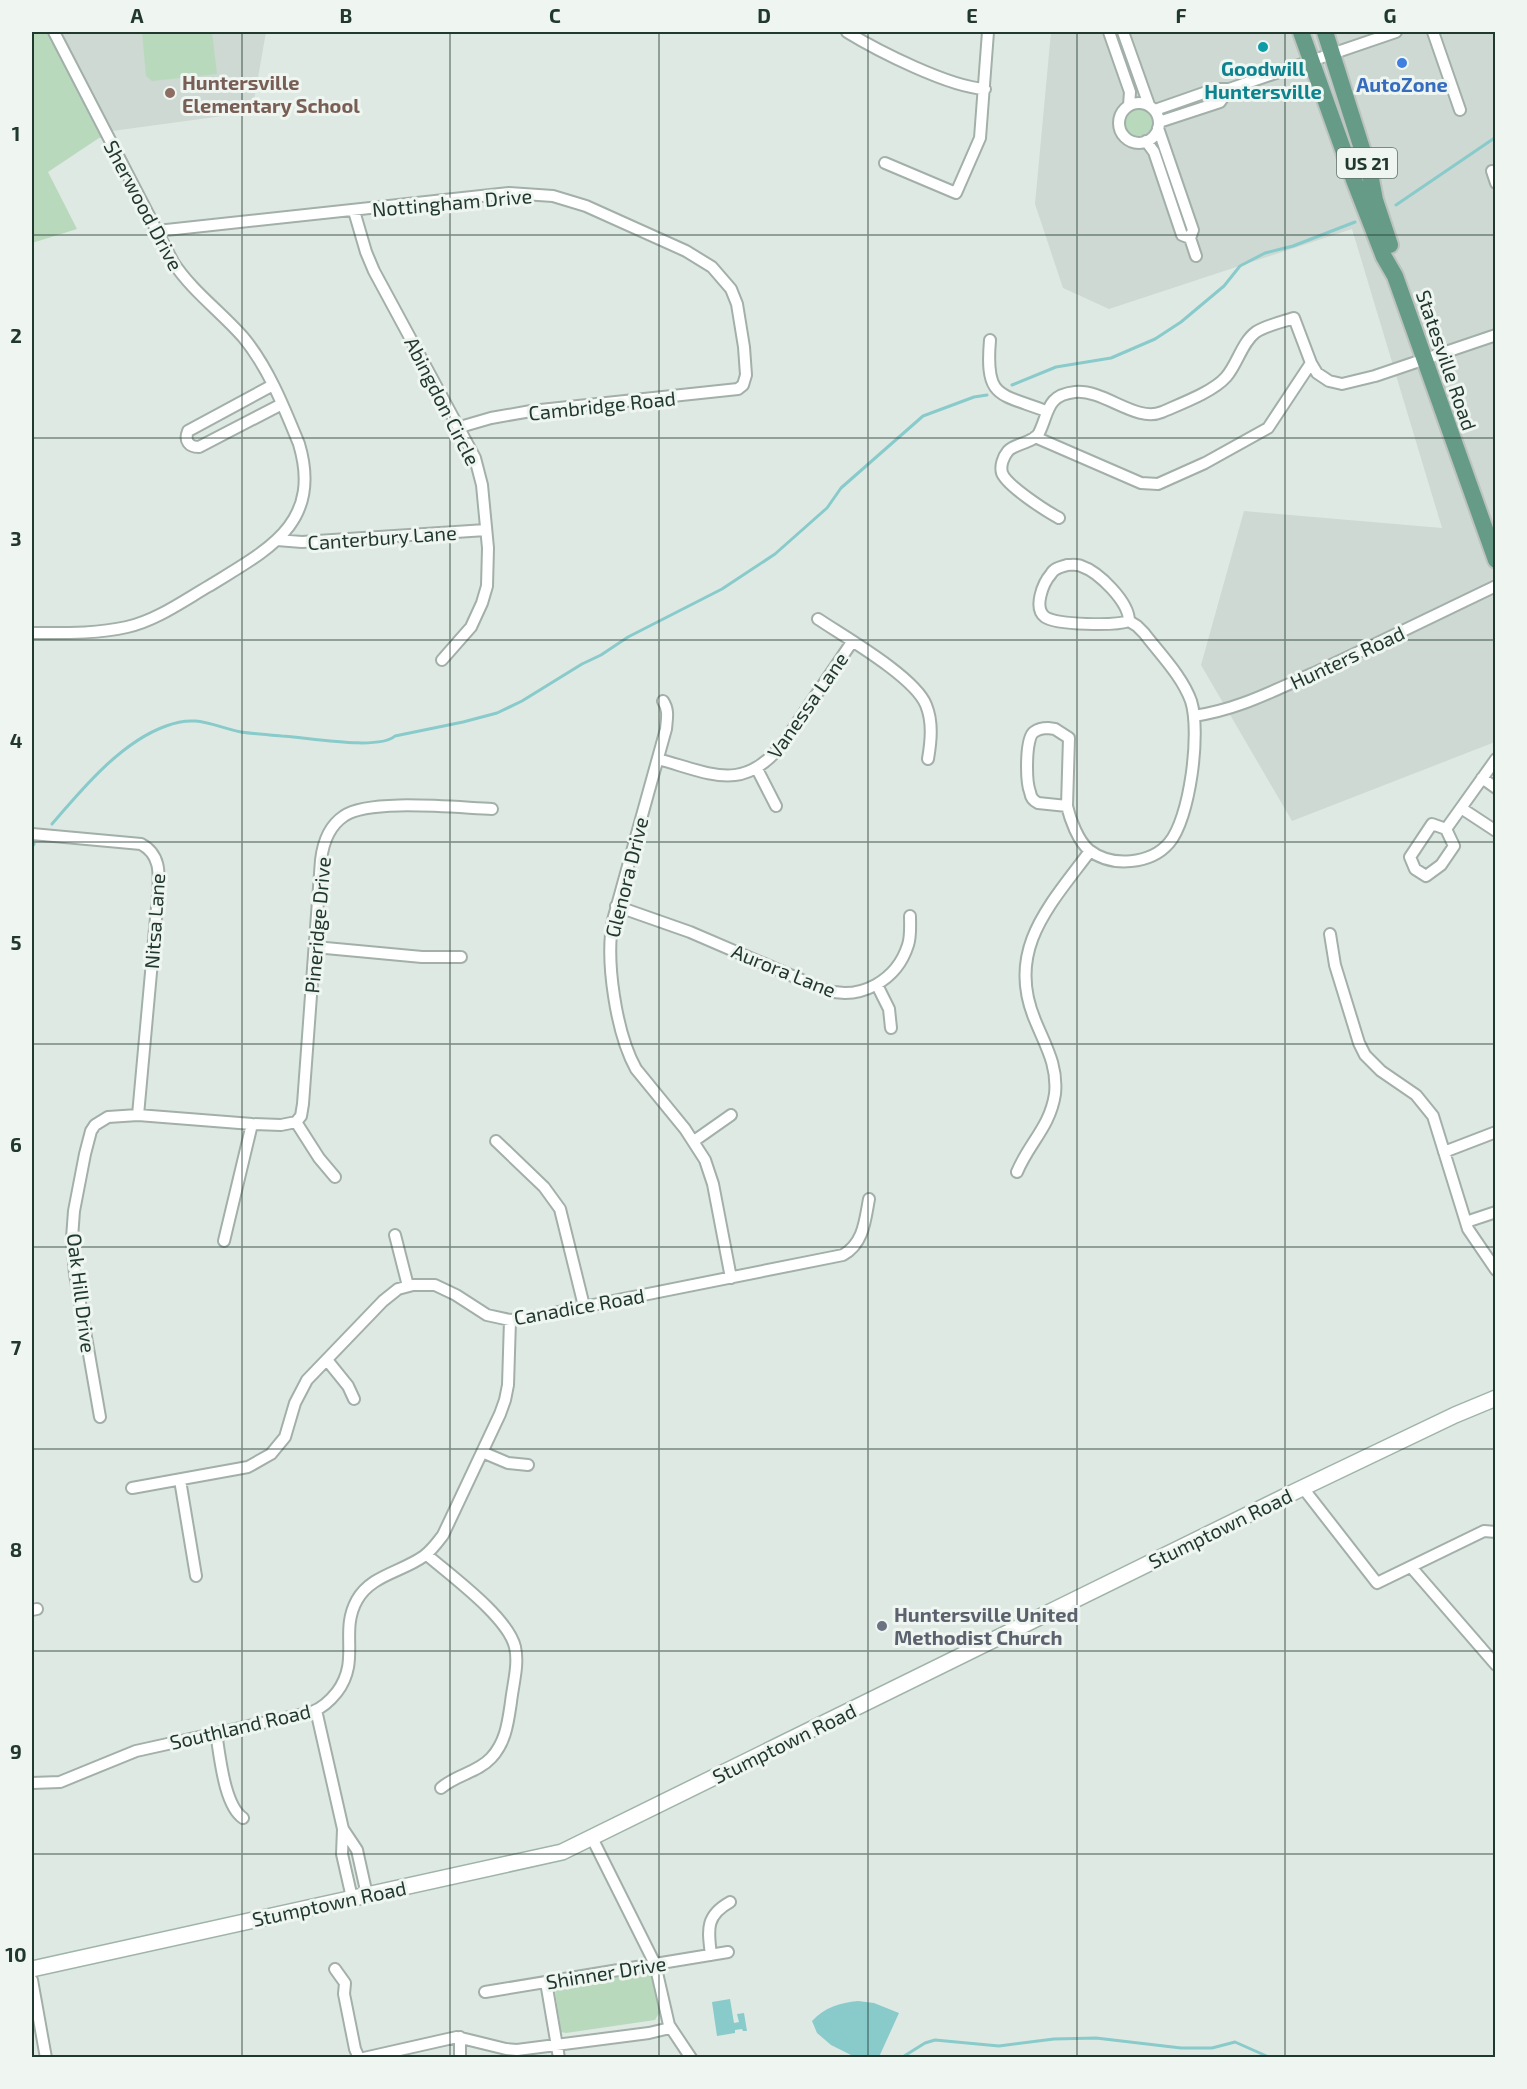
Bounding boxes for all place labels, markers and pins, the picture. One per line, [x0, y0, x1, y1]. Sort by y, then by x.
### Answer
marker: Goodwill Huntersville [1256, 40, 1270, 54]
place label: Goodwill Huntersville [1204, 56, 1322, 103]
marker: AutoZone [1395, 56, 1409, 70]
place label: Huntersville Elementary School [182, 70, 360, 118]
place label: AutoZone [1356, 72, 1448, 96]
marker: Huntersville Elementary School [163, 86, 177, 100]
place label: Huntersville United Methodist Church [894, 1602, 1079, 1649]
marker: Huntersville United Methodist Church [875, 1619, 889, 1633]

